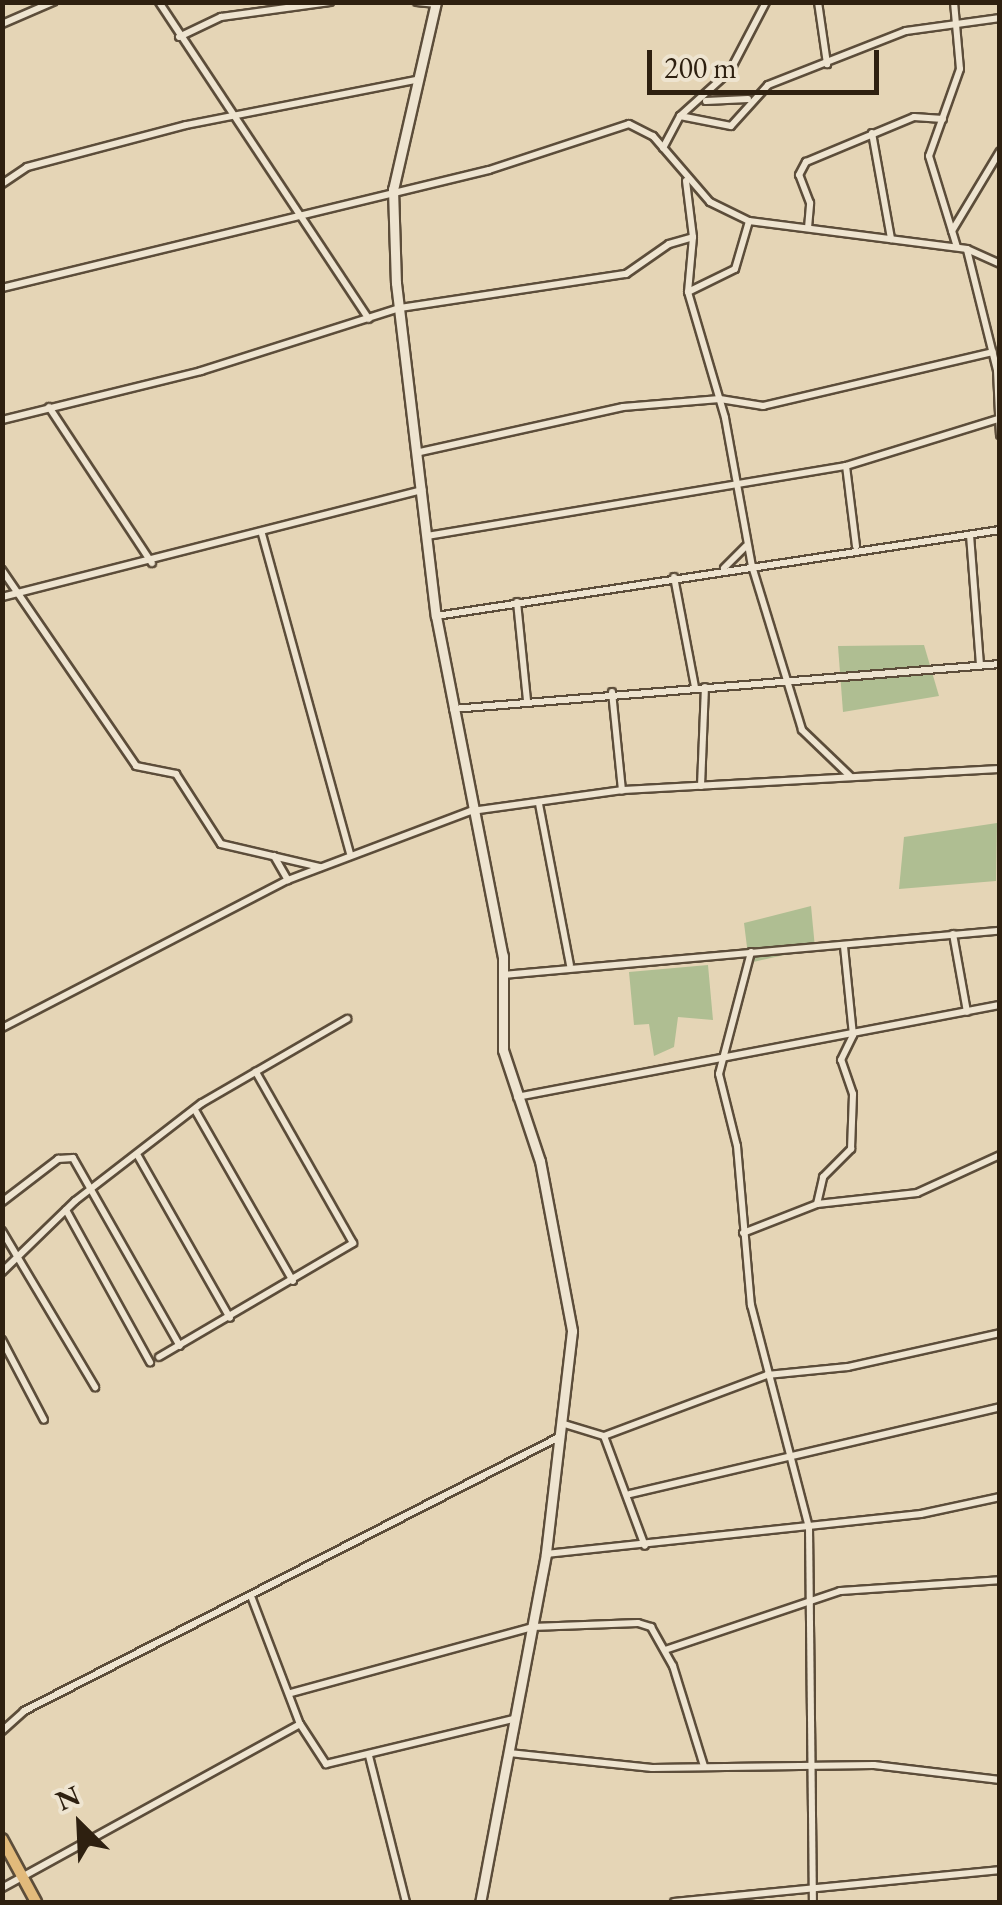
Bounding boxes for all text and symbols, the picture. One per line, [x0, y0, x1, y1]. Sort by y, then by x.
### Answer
scale bar [652, 30, 884, 92]
text: 200 m [664, 48, 737, 87]
north arrow [30, 1775, 130, 1875]
text: N [50, 1777, 85, 1819]

